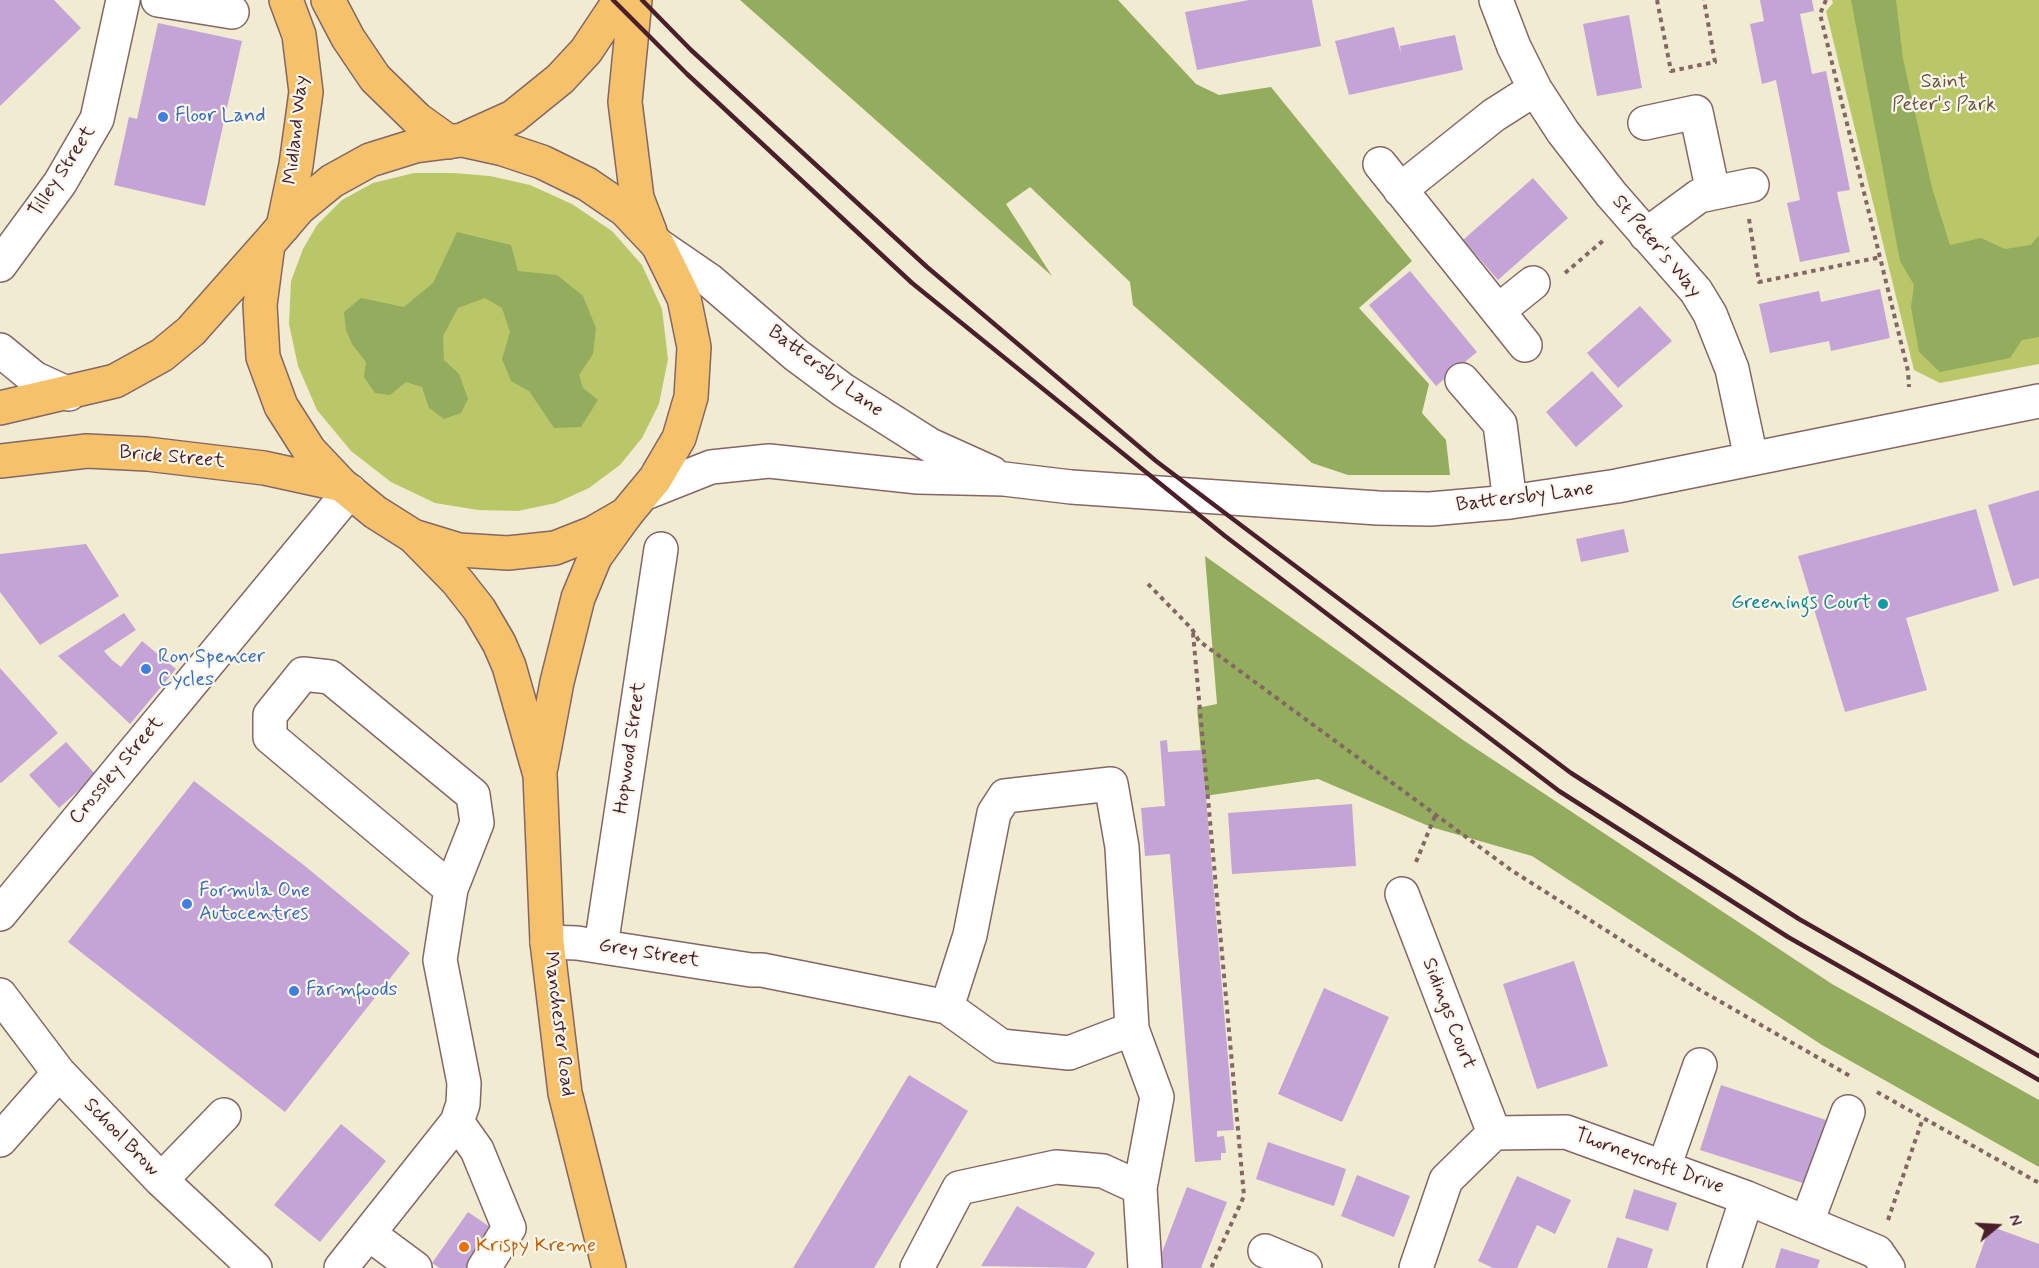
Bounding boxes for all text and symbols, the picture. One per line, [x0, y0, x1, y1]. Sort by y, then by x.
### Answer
park label: Saint Peter's Park [1892, 71, 1996, 118]
street label: Midland Way [279, 74, 315, 186]
place label: Floor Land [175, 105, 266, 129]
marker: Floor Land [156, 110, 170, 124]
street label: Tilley Street [25, 122, 101, 222]
street label: St Peter's Way [1606, 191, 1706, 303]
street label: Battersby Lane [763, 321, 887, 423]
street label: Brick Street [118, 441, 226, 475]
street label: Battersby Lane [1455, 478, 1595, 518]
place label: Greenings Court [1731, 592, 1871, 616]
marker: Greenings Court [1876, 597, 1890, 611]
place label: Ron Spencer Cycles [158, 646, 265, 693]
marker: Ron Spencer Cycles [139, 662, 153, 676]
street label: Hopwood Street [610, 680, 652, 816]
street label: Crossley Street [65, 712, 169, 830]
place label: Formula One Autocentres [199, 880, 310, 927]
marker: Formula One Autocentres [180, 897, 194, 911]
street label: Grey Street [597, 934, 701, 974]
street label: Manchester Road [537, 950, 579, 1098]
street label: Sidings Court [1416, 955, 1480, 1073]
place label: Farmfoods [306, 979, 398, 1003]
marker: Farmfoods [287, 984, 301, 998]
street label: School Brow [78, 1094, 164, 1182]
street label: Thorneycroft Drive [1571, 1124, 1727, 1200]
north arrow [1967, 1196, 2027, 1256]
text: N [2003, 1212, 2026, 1229]
place label: Krispy Kreme [476, 1235, 596, 1259]
marker: Krispy Kreme [457, 1240, 471, 1254]

